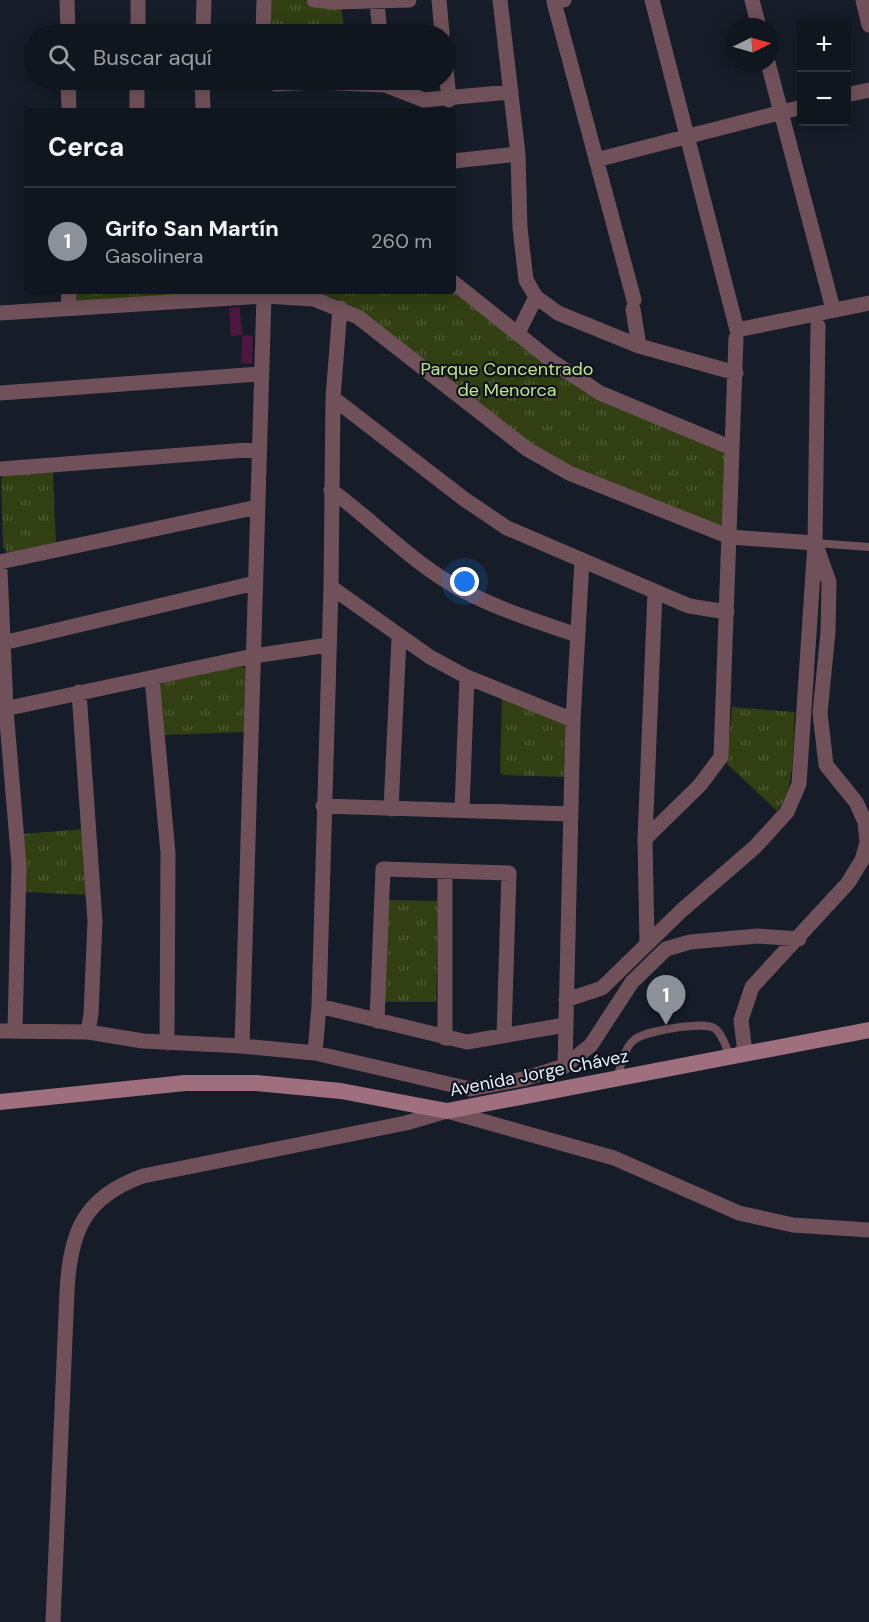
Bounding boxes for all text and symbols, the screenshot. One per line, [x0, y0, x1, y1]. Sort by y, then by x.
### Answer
north arrow [725, 18, 779, 72]
map controls [797, 18, 851, 126]
button: + [797, 18, 851, 72]
search box [24, 24, 456, 90]
icon: search [45, 41, 78, 74]
text: Buscar aquí [93, 43, 212, 72]
button: − [797, 72, 851, 126]
text: Cerca [48, 130, 124, 164]
text: Grifo San Martín [105, 214, 279, 243]
text: 1 [64, 228, 71, 254]
text: 260 m [371, 228, 432, 254]
text: Gasolinera [105, 243, 203, 269]
park label: Parque Concentrado de Menorca [421, 357, 593, 402]
your location [450, 567, 479, 596]
pin: 1 [646, 976, 686, 1025]
street label: Avenida Jorge Chávez [447, 1044, 631, 1102]

